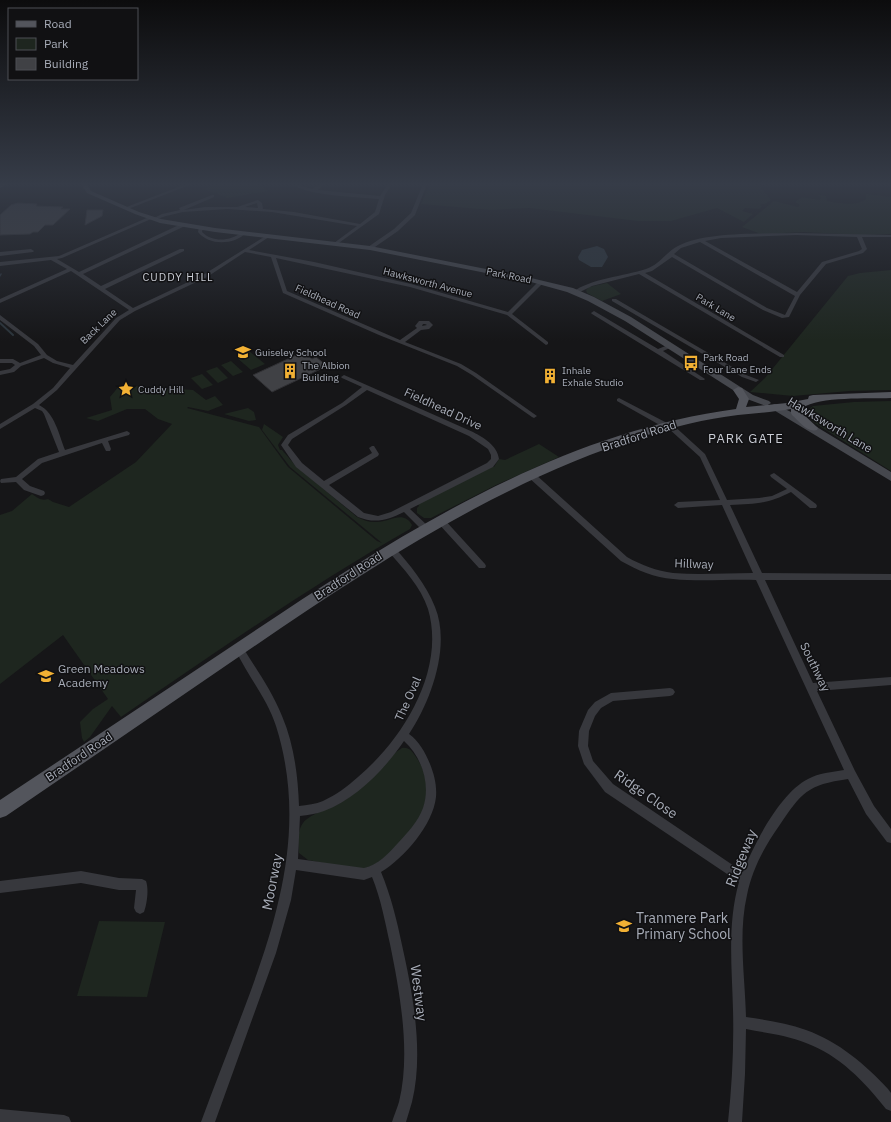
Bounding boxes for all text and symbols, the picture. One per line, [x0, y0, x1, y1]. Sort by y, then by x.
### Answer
legend [8, 8, 138, 80]
text: Road [44, 16, 72, 31]
text: Park [44, 36, 69, 51]
text: Building [44, 56, 89, 71]
street label: Hawksworth Avenue [382, 264, 474, 301]
street label: Park Road [485, 265, 533, 286]
district label: CUDDY HILL [142, 270, 214, 284]
street label: Fieldhead Road [293, 281, 362, 322]
street label: Park Lane [693, 290, 738, 325]
street label: Back Lane [77, 305, 120, 347]
school or university icon: Guiseley School [234, 343, 252, 361]
place label: Guiseley School [255, 346, 327, 359]
place label: Park Road Four Lane Ends [703, 351, 772, 376]
bus stop icon: Park Road Four Lane Ends [682, 354, 700, 372]
place label: The Albion Building [302, 359, 350, 384]
building icon: The Albion Building [281, 362, 299, 380]
place label: Inhale Exhale Studio [562, 364, 624, 389]
building icon: Inhale Exhale Studio [541, 367, 559, 385]
place icon: Cuddy Hill [117, 380, 135, 398]
place label: Cuddy Hill [138, 383, 184, 396]
street label: Fieldhead Drive [402, 384, 485, 433]
street label: Hawksworth Lane [785, 393, 876, 456]
street label: Bradford Road [600, 416, 678, 455]
district label: PARK GATE [708, 430, 784, 447]
street label: Bradford Road [311, 548, 384, 603]
street label: Hillway [674, 555, 714, 572]
street label: Southway [797, 640, 834, 694]
place label: Green Meadows Academy [58, 661, 145, 690]
school or university icon: Green Meadows Academy [37, 667, 55, 685]
street label: The Oval [391, 674, 424, 723]
street label: Bradford Road [42, 729, 115, 785]
street label: Ridge Close [611, 765, 682, 823]
street label: Ridgeway [721, 827, 761, 889]
street label: Moorway [258, 852, 286, 912]
place label: Tranmere Park Primary School [636, 909, 731, 943]
school or university icon: Tranmere Park Primary School [615, 917, 633, 935]
street label: Westway [407, 964, 431, 1022]

